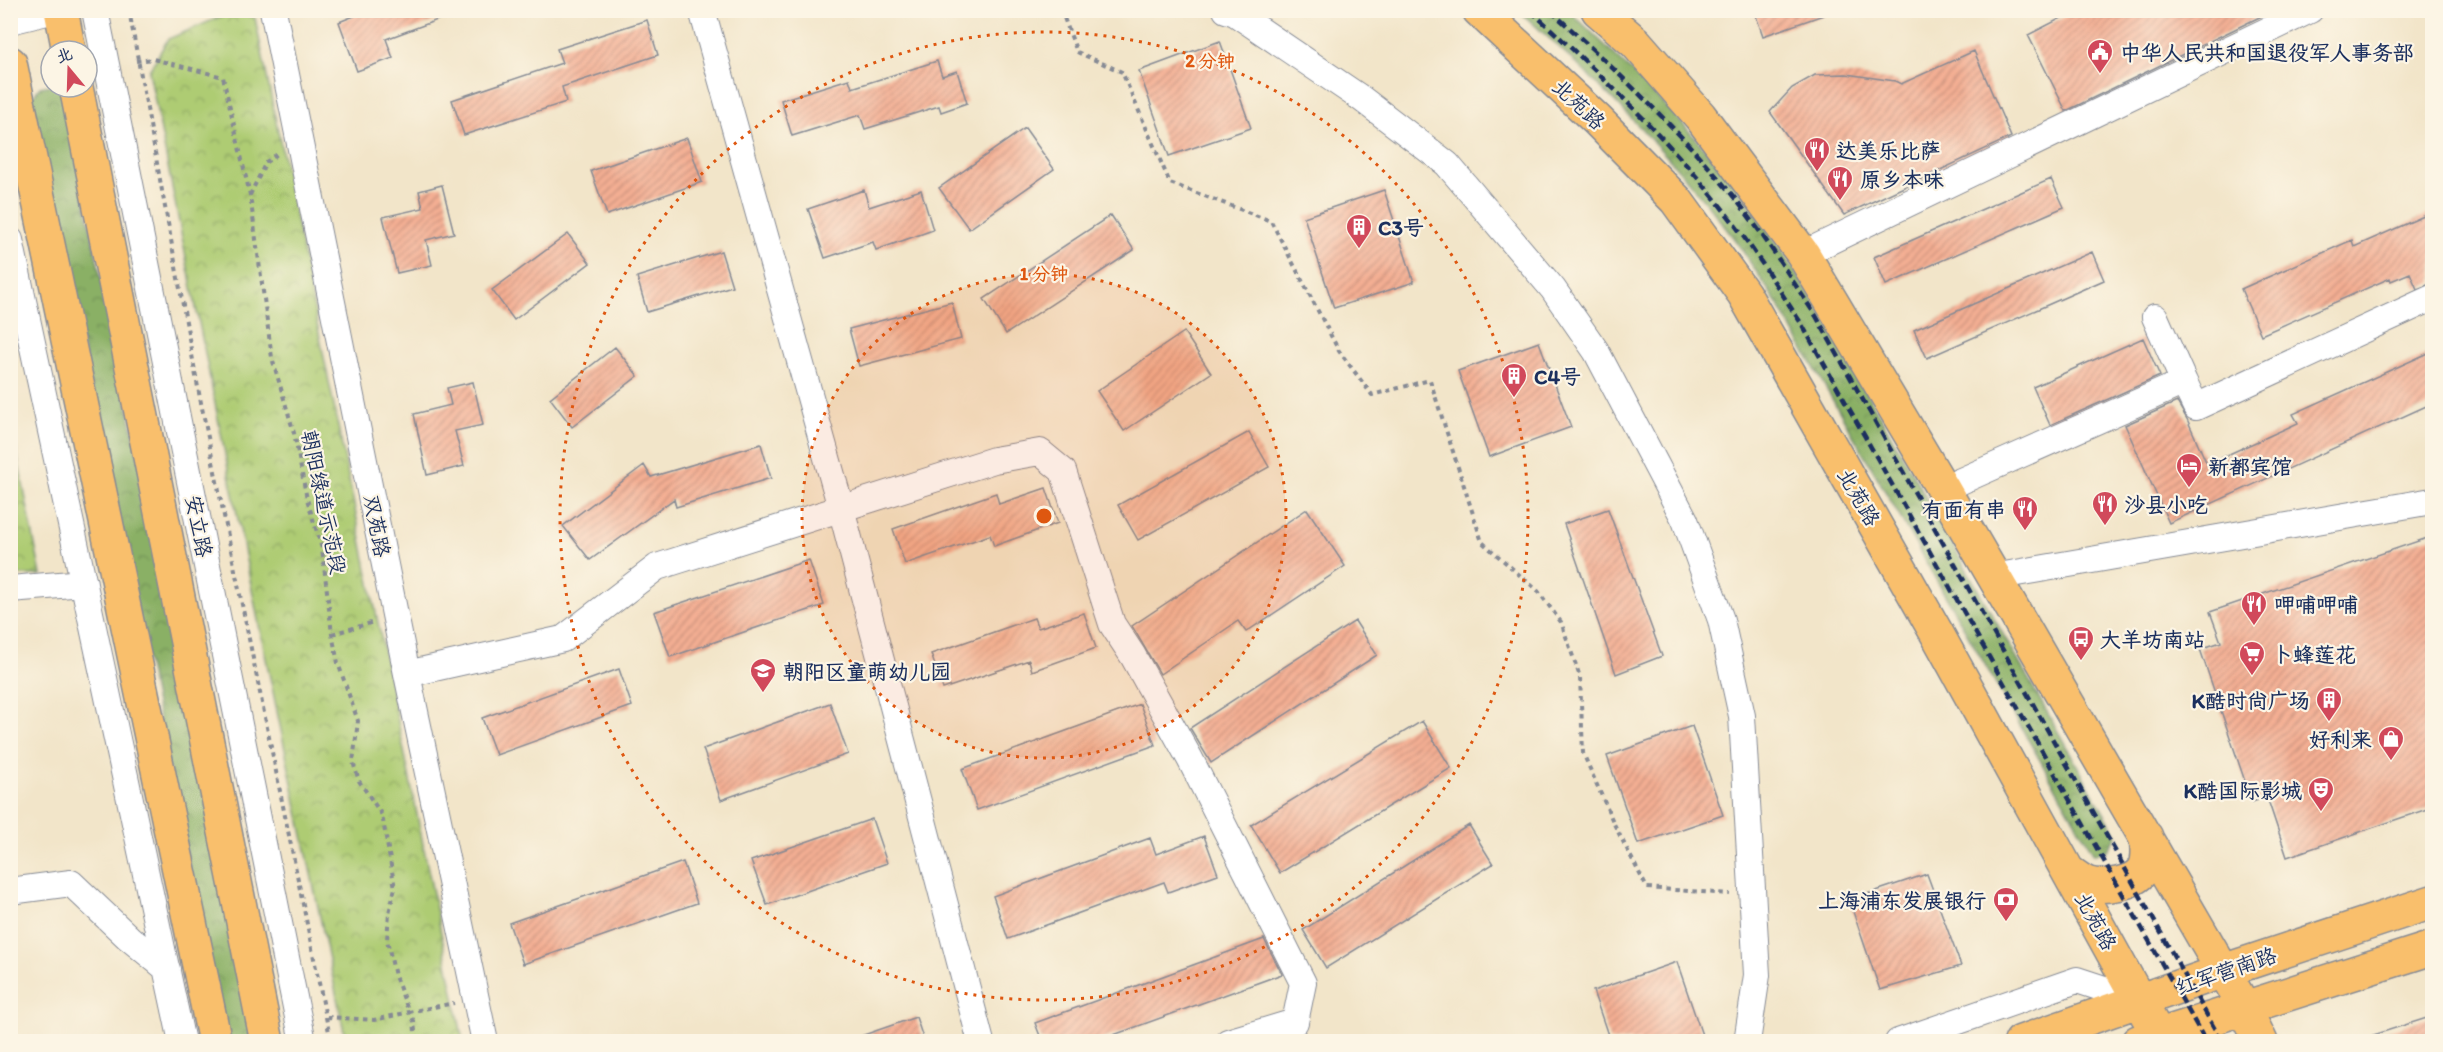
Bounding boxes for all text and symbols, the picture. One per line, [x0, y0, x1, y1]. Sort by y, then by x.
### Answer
public building icon: 中华人民共和国退役军人事务部 [2085, 37, 2115, 75]
north arrow [39, 39, 99, 99]
place label: 中华人民共和国退役军人事务部 [2120, 40, 2414, 65]
text: 北 [54, 44, 75, 67]
text: 2 分钟 [1185, 50, 1235, 72]
street label: 北苑路 [1547, 73, 1611, 135]
restaurant icon: 达美乐比萨 [1802, 135, 1832, 173]
place label: 达美乐比萨 [1836, 138, 1941, 163]
restaurant icon: 原乡本味 [1825, 164, 1855, 202]
place label: 原乡本味 [1860, 167, 1944, 192]
building icon: C3号 [1344, 212, 1374, 250]
place label: C3号 [1378, 215, 1424, 240]
text: 1 分钟 [1020, 263, 1068, 285]
building icon: C4号 [1499, 361, 1529, 399]
place label: C4号 [1534, 364, 1581, 389]
street label: 朝阳绿道示范段 [296, 428, 352, 576]
hotel icon: 新都宾馆 [2174, 451, 2204, 489]
place label: 新都宾馆 [2208, 454, 2292, 479]
street label: 北苑路 [1832, 463, 1886, 531]
restaurant icon: 沙县小吃 [2090, 489, 2120, 527]
place label: 沙县小吃 [2124, 492, 2208, 517]
street label: 安立路 [181, 493, 217, 559]
street label: 双苑路 [359, 493, 395, 559]
restaurant icon: 有面有串 [2010, 494, 2040, 532]
place label: 有面有串 [1922, 497, 2006, 522]
centre of rings [1034, 506, 1054, 526]
restaurant icon: 呷哺呷哺 [2239, 589, 2269, 627]
place label: 呷哺呷哺 [2274, 592, 2358, 617]
bus stop icon: 大羊坊南站 [2066, 624, 2096, 662]
place label: 大羊坊南站 [2100, 627, 2205, 652]
supermarket icon: 卜蜂莲花 [2237, 639, 2267, 677]
place label: 卜蜂莲花 [2272, 642, 2356, 667]
school or university icon: 朝阳区童萌幼儿园 [748, 656, 778, 694]
place label: 朝阳区童萌幼儿园 [783, 659, 951, 684]
building icon: K酷时尚广场 [2314, 685, 2344, 723]
place label: K酷时尚广场 [2192, 688, 2310, 713]
shop icon: 好利来 [2376, 724, 2406, 762]
place label: 好利来 [2309, 727, 2372, 752]
theatre icon: K酷国际影城 [2306, 775, 2336, 813]
place label: K酷国际影城 [2184, 778, 2302, 803]
bank icon: 上海浦东发展银行 [1991, 885, 2021, 923]
street label: 北苑路 [2070, 887, 2122, 955]
place label: 上海浦东发展银行 [1818, 888, 1986, 913]
street label: 红军营南路 [2172, 942, 2280, 1000]

